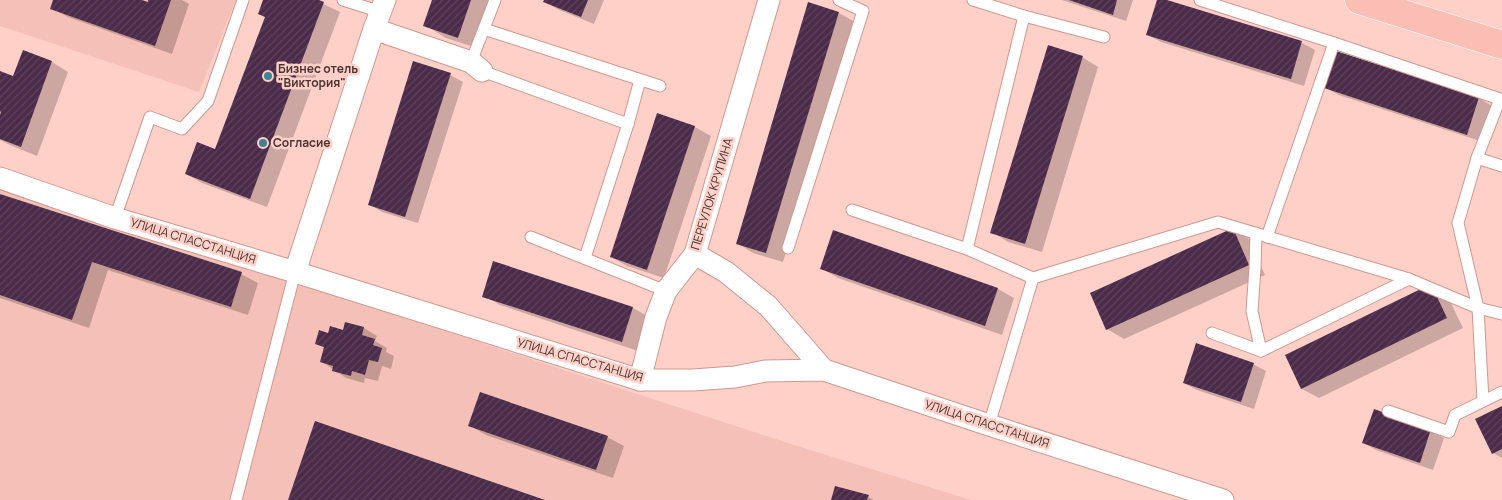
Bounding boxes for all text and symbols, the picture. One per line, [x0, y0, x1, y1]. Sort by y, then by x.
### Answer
place label: Бизнес отель "Виктория" [278, 60, 358, 91]
marker: Бизнес отель "Виктория" [262, 70, 274, 82]
place label: Согласие [273, 134, 331, 151]
street label: ПЕРЕУЛОК КРУПИНА [686, 135, 737, 252]
marker: Согласие [257, 137, 269, 149]
street label: УЛИЦА СПАССТАНЦИЯ [128, 213, 258, 268]
street label: УЛИЦА СПАССТАНЦИЯ [515, 333, 645, 386]
street label: УЛИЦА СПАССТАНЦИЯ [923, 395, 1052, 452]

